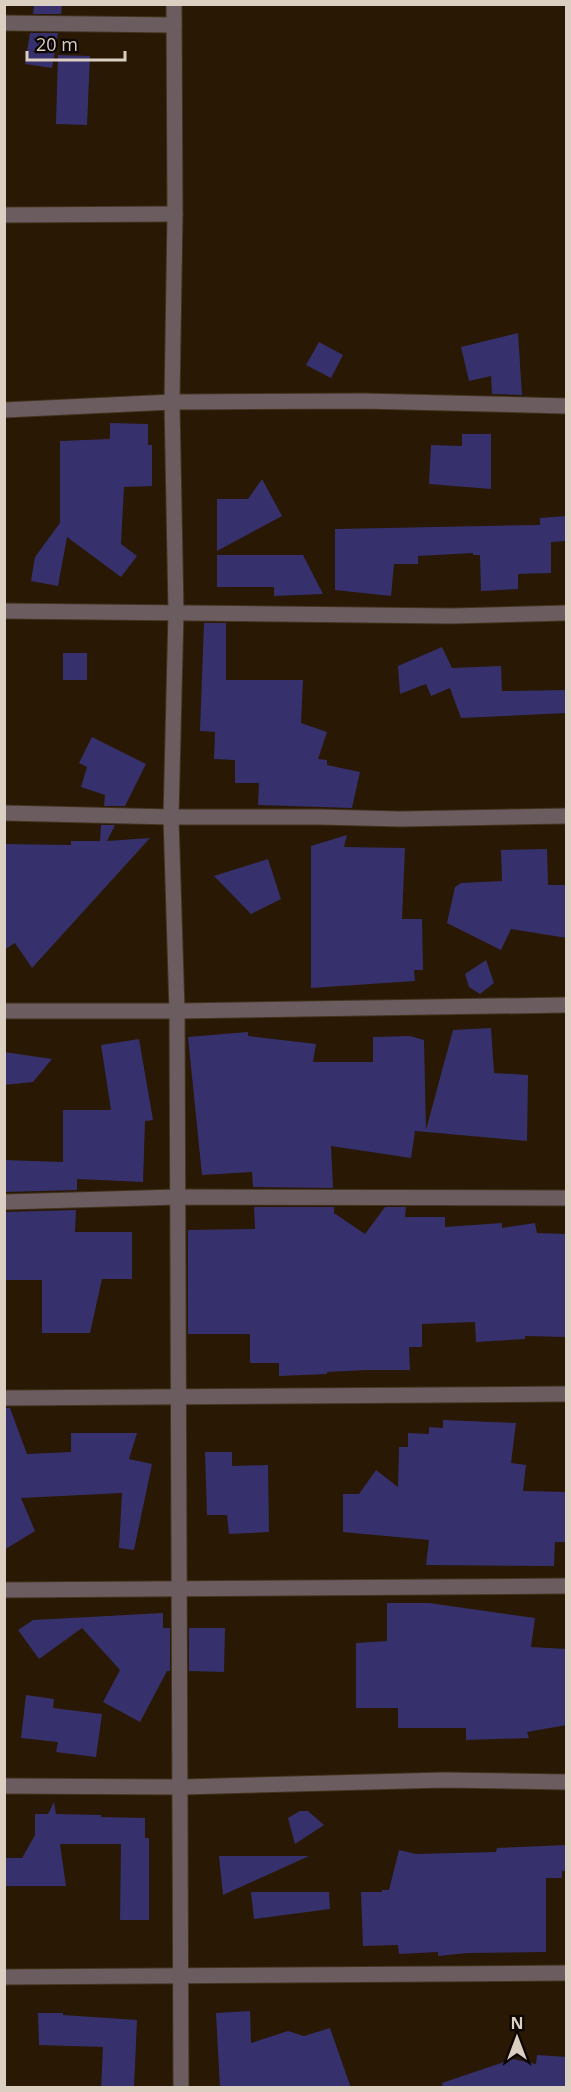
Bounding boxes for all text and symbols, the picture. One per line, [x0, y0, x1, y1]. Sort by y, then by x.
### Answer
scale bar [27, 24, 124, 62]
text: 20 m [36, 32, 78, 56]
north arrow [487, 2008, 547, 2068]
text: N [510, 2012, 524, 2034]

